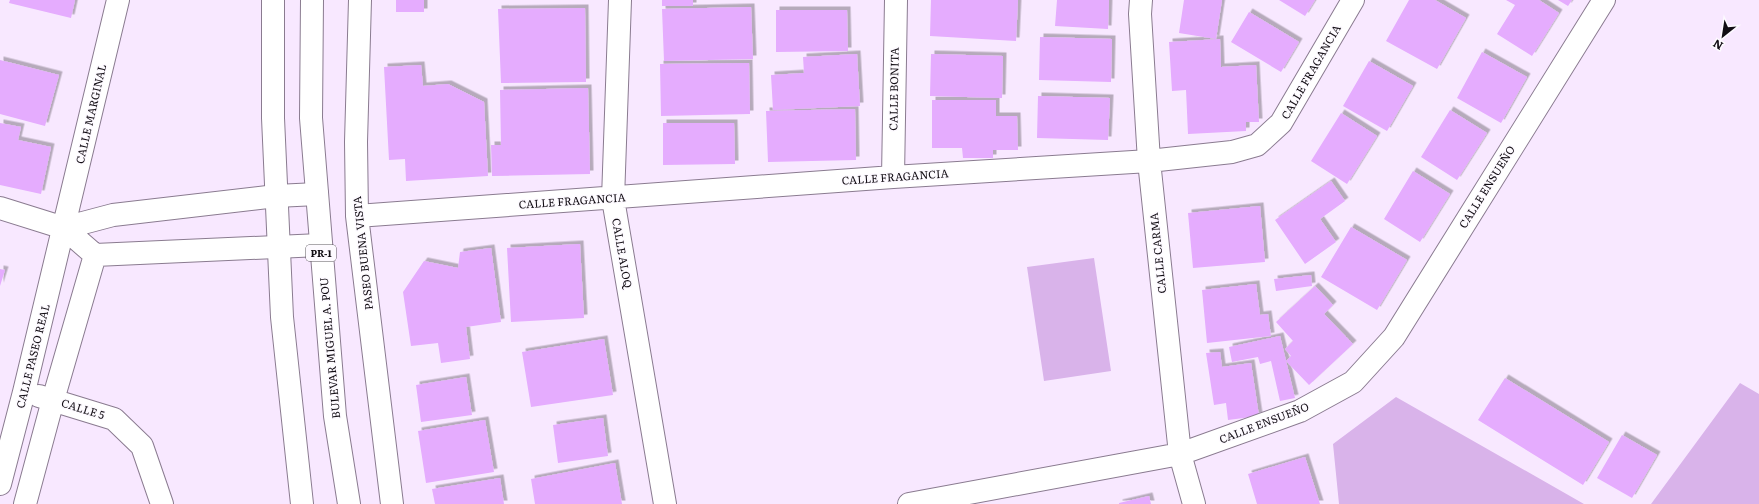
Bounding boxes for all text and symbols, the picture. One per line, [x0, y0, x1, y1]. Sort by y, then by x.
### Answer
north arrow [1703, 16, 1743, 56]
street label: CALLE FRAGANCIA [1276, 21, 1344, 122]
text: N [1710, 36, 1725, 55]
street label: CALLE BONITA [884, 47, 902, 131]
street label: CALLE MARGINAL [71, 62, 109, 165]
street label: CALLE ENSUEÑO [1454, 142, 1518, 231]
street label: CALLE FRAGANCIA [841, 164, 949, 188]
street label: CALLE FRAGANCIA [518, 188, 626, 212]
street label: PASEO BUENA VISTA [348, 195, 376, 311]
street label: CALLE CARMA [1145, 212, 1169, 294]
street label: CALLE ALOQ [609, 217, 637, 291]
road number: PR-1 [306, 245, 336, 261]
street label: BULEVAR MIGUEL A. POU [315, 277, 343, 419]
street label: CALLE PASEO REAL [11, 302, 53, 410]
street label: CALLE 5 [60, 394, 107, 422]
street label: CALLE ENSUEÑO [1216, 398, 1311, 447]

